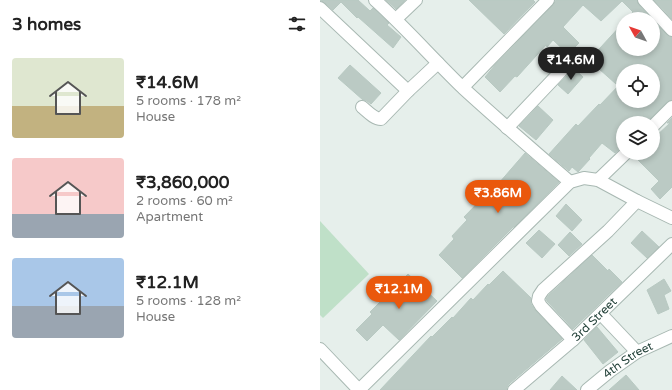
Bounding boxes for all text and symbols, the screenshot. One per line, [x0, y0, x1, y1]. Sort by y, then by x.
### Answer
north arrow [616, 12, 660, 56]
map controls [616, 12, 660, 160]
icon: filters [286, 13, 308, 35]
text: 3 homes [12, 14, 81, 35]
pin: ₹14.6M [538, 47, 604, 81]
text: ₹14.6M [547, 52, 595, 68]
button: locate [616, 64, 660, 108]
text: ₹14.6M [136, 72, 199, 93]
icon: home [44, 74, 92, 122]
text: 5 rooms · 178 m² [136, 93, 241, 109]
text: House [136, 109, 175, 125]
button: layers [616, 116, 660, 160]
text: ₹3,860,000 [136, 172, 229, 193]
icon: home [44, 174, 92, 222]
pin: ₹3.86M [465, 180, 531, 214]
text: ₹3.86M [474, 185, 522, 201]
text: 2 rooms · 60 m² [136, 193, 233, 209]
text: Apartment [136, 209, 203, 225]
text: ₹12.1M [136, 272, 199, 293]
icon: home [44, 274, 92, 322]
pin: ₹12.1M [366, 276, 432, 310]
text: ₹12.1M [375, 281, 423, 297]
text: 5 rooms · 128 m² [136, 293, 241, 309]
street label: 3rd Street [569, 294, 620, 344]
text: House [136, 309, 175, 325]
street label: 4th Street [600, 339, 655, 381]

